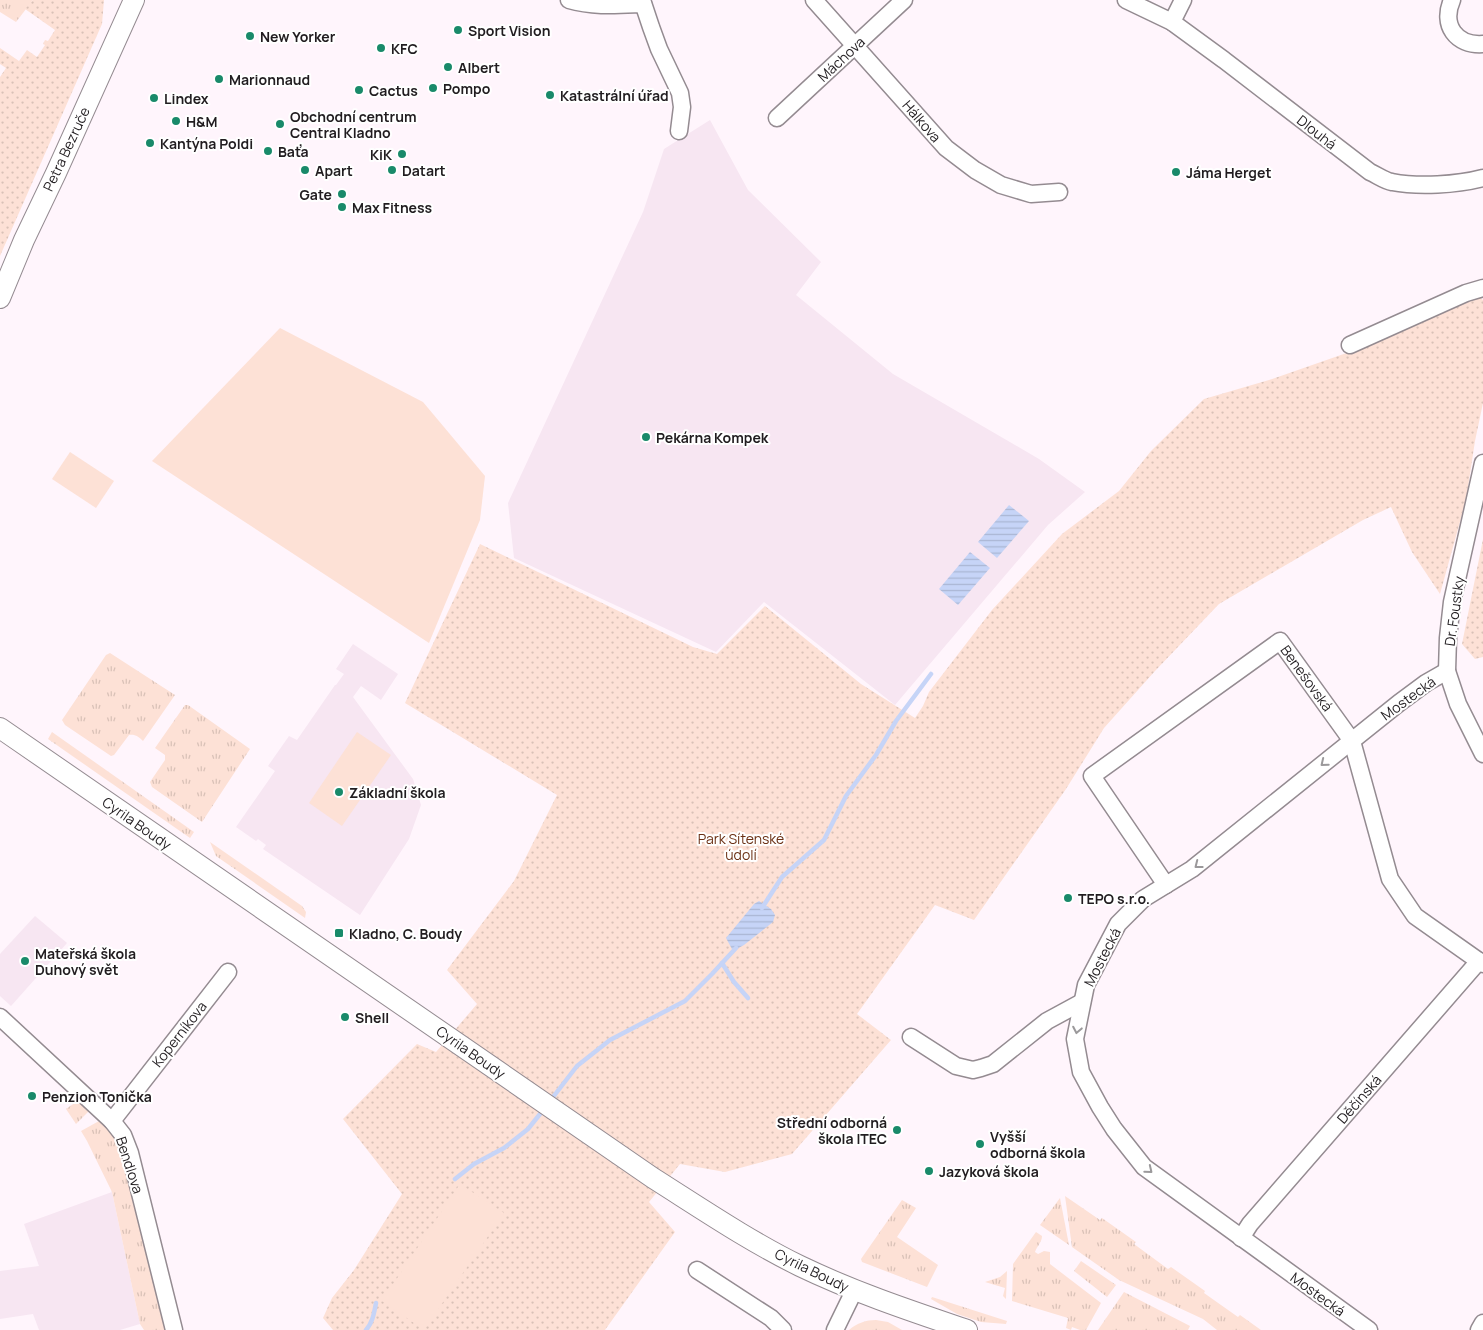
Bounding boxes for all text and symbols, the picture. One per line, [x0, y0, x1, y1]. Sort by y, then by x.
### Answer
place label: Sport Vision [468, 21, 550, 40]
marker: Sport Vision [452, 24, 464, 36]
place label: New Yorker [260, 27, 336, 46]
marker: New Yorker [244, 30, 256, 42]
street label: Máchova [813, 32, 869, 86]
place label: KFC [391, 39, 418, 58]
marker: KFC [375, 42, 387, 54]
place label: Albert [458, 58, 500, 77]
marker: Albert [442, 61, 454, 73]
place label: Marionnaud [229, 70, 310, 89]
marker: Marionnaud [213, 73, 225, 85]
place label: Pompo [443, 79, 491, 98]
place label: Cactus [369, 81, 418, 100]
marker: Pompo [427, 82, 439, 94]
marker: Cactus [353, 84, 365, 96]
place label: Katastrální úřad [560, 86, 669, 105]
place label: Lindex [164, 89, 209, 108]
marker: Katastrální úřad [544, 89, 556, 101]
marker: Lindex [148, 92, 160, 104]
street label: Hálkova [898, 96, 946, 146]
street label: Petra Bezruče [38, 104, 94, 194]
place label: Obchodní centrum Central Kladno [290, 107, 417, 142]
street label: Dlouhá [1293, 111, 1341, 153]
place label: H&M [186, 112, 217, 131]
marker: H&M [170, 115, 182, 127]
marker: Obchodní centrum Central Kladno [274, 118, 286, 130]
place label: Kantýna Poldi [160, 134, 253, 153]
marker: Kantýna Poldi [144, 137, 156, 149]
place label: Baťa [278, 142, 309, 161]
marker: Baťa [262, 145, 274, 157]
place label: KiK [370, 145, 393, 164]
marker: KiK [396, 148, 408, 160]
place label: Apart [315, 161, 353, 180]
place label: Datart [402, 161, 446, 180]
place label: Jáma Herget [1186, 163, 1271, 182]
marker: Apart [299, 164, 311, 176]
marker: Datart [386, 164, 398, 176]
marker: Jáma Herget [1170, 166, 1182, 178]
place label: Gate [300, 185, 332, 204]
marker: Gate [336, 188, 348, 200]
place label: Max Fitness [352, 198, 433, 217]
marker: Max Fitness [336, 201, 348, 213]
place label: Pekárna Kompek [656, 428, 769, 447]
marker: Pekárna Kompek [640, 431, 652, 443]
street label: Dr. Foustky [1440, 574, 1468, 647]
street label: Benešovská [1277, 641, 1337, 715]
street label: Mostecká [1377, 672, 1439, 724]
one-way arrow [1321, 757, 1330, 766]
place label: Základní škola [349, 783, 446, 802]
marker: Základní škola [333, 786, 345, 798]
street label: Cyrila Boudy [99, 792, 176, 854]
park label: Park Sítenské údolí [698, 829, 784, 864]
one-way arrow [1195, 859, 1204, 867]
place label: TEPO s.r.o. [1078, 889, 1150, 908]
marker: TEPO s.r.o. [1062, 892, 1074, 904]
place label: Kladno, C. Boudy [349, 924, 462, 943]
street label: Mostecká [1079, 924, 1125, 990]
marker: Kladno, C. Boudy [333, 927, 345, 939]
place label: Mateřská škola Duhový svět [35, 944, 136, 979]
marker: Mateřská škola Duhový svět [19, 955, 31, 967]
street label: Koperníkova [147, 997, 211, 1071]
place label: Shell [355, 1008, 389, 1027]
marker: Shell [339, 1011, 351, 1023]
street label: Cyrila Boudy [433, 1021, 510, 1083]
one-way arrow [1072, 1026, 1083, 1035]
street label: Děčínská [1333, 1071, 1385, 1127]
place label: Penzion Tonička [42, 1087, 152, 1106]
marker: Penzion Tonička [26, 1090, 38, 1102]
place label: Střední odborná škola ITEC [777, 1113, 887, 1148]
marker: Střední odborná škola ITEC [891, 1124, 903, 1136]
place label: Vyšší odborná škola [990, 1127, 1085, 1162]
street label: Bendlova [112, 1134, 148, 1196]
marker: Vyšší odborná škola [974, 1138, 986, 1150]
place label: Jazyková škola [939, 1162, 1039, 1181]
marker: Jazyková škola [923, 1165, 935, 1177]
one-way arrow [1143, 1165, 1152, 1173]
street label: Cyrila Boudy [772, 1244, 853, 1296]
street label: Mostecká [1287, 1268, 1349, 1320]

